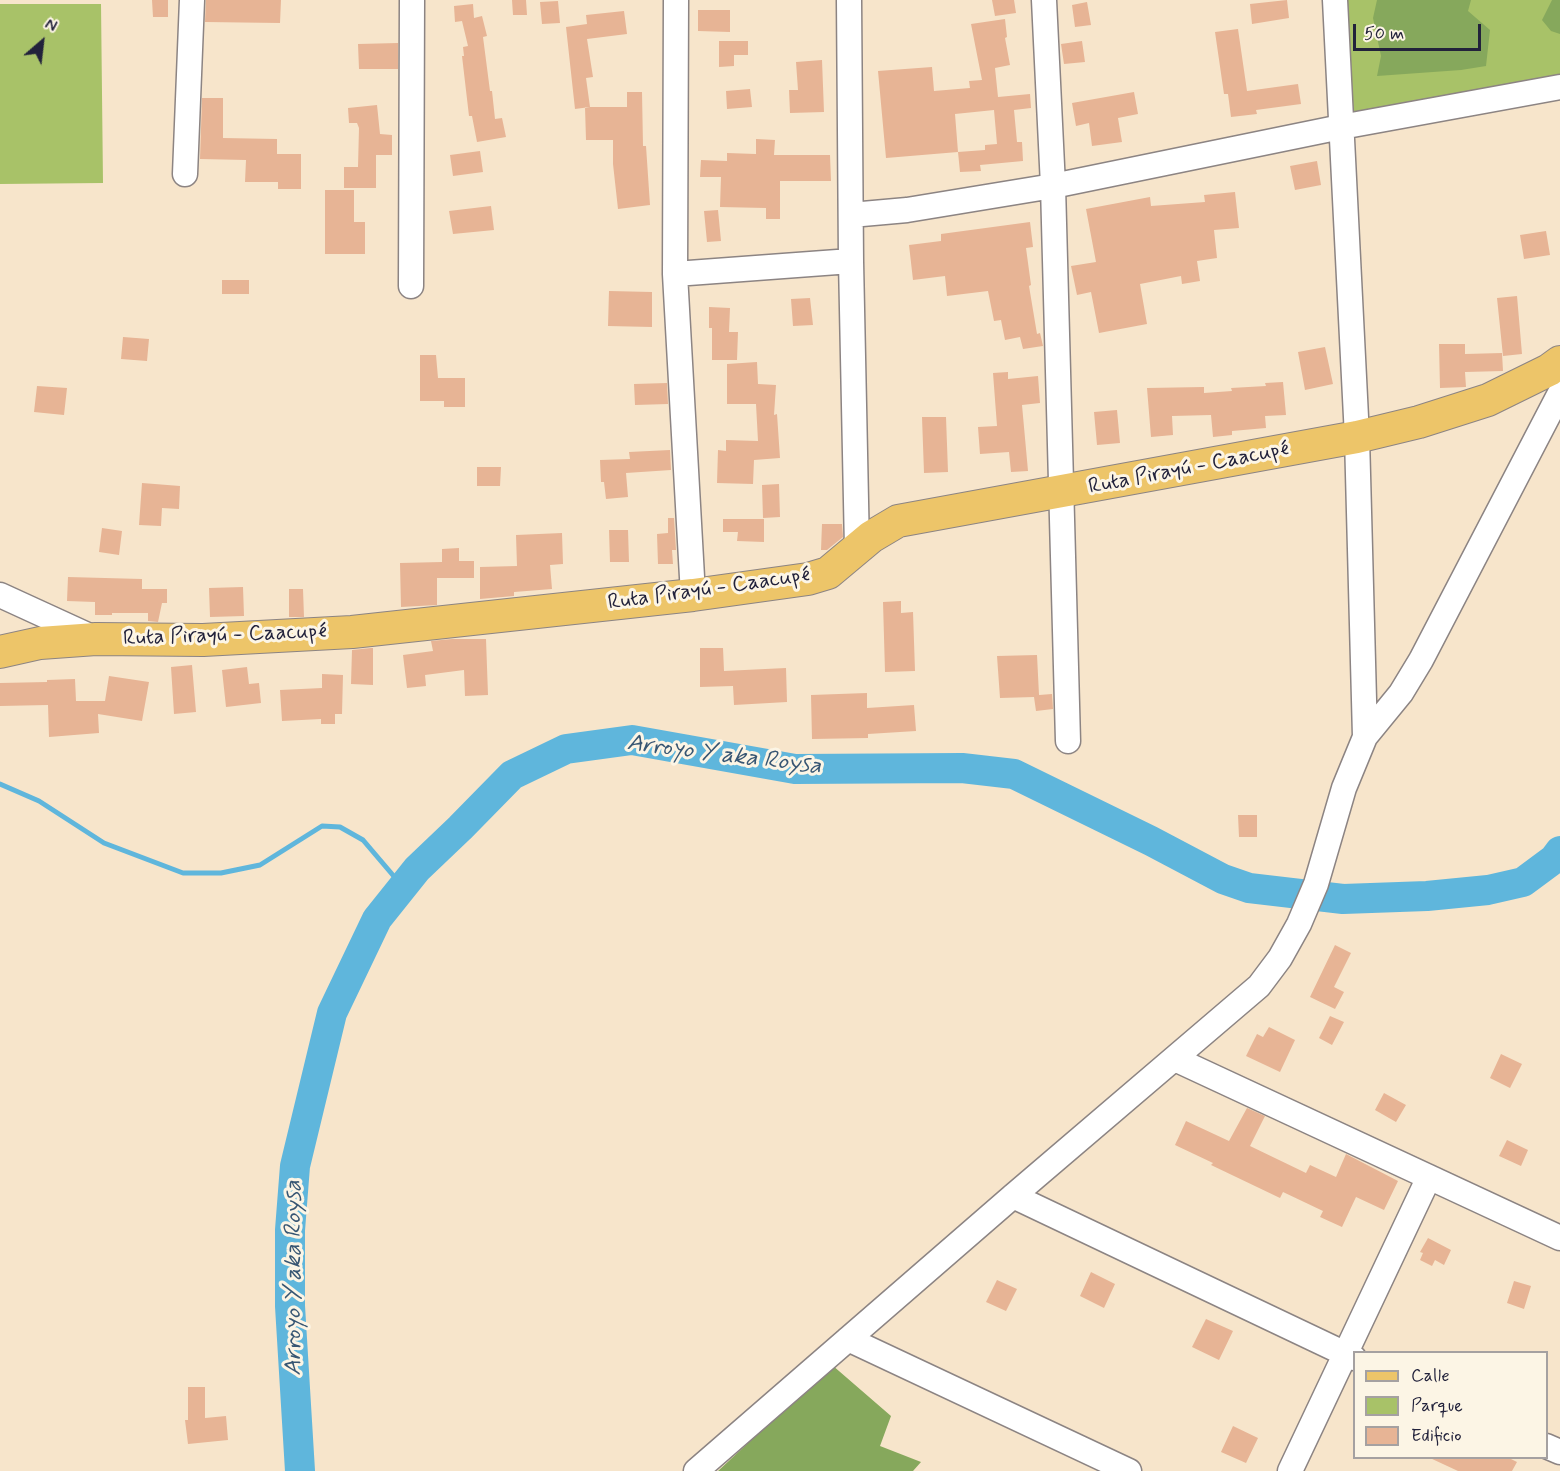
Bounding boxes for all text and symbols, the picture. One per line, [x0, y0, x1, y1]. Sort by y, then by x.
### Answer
north arrow [12, 12, 72, 72]
scale bar [1356, 12, 1484, 50]
text: N [41, 14, 60, 37]
text: 50 m [1364, 22, 1404, 46]
street label: Ruta Pirayú - Caacupé [1086, 437, 1292, 501]
street label: Ruta Pirayú - Caacupé [606, 563, 812, 617]
street label: Ruta Pirayú - Caacupé [123, 619, 327, 653]
water label: Arroyo Y aka Roysa [625, 730, 823, 782]
water label: Arroyo Y aka Roysa [281, 1180, 309, 1376]
legend [1353, 1351, 1548, 1459]
text: Calle [1411, 1364, 1450, 1388]
text: Parque [1411, 1394, 1463, 1418]
text: Edificio [1411, 1424, 1462, 1448]

